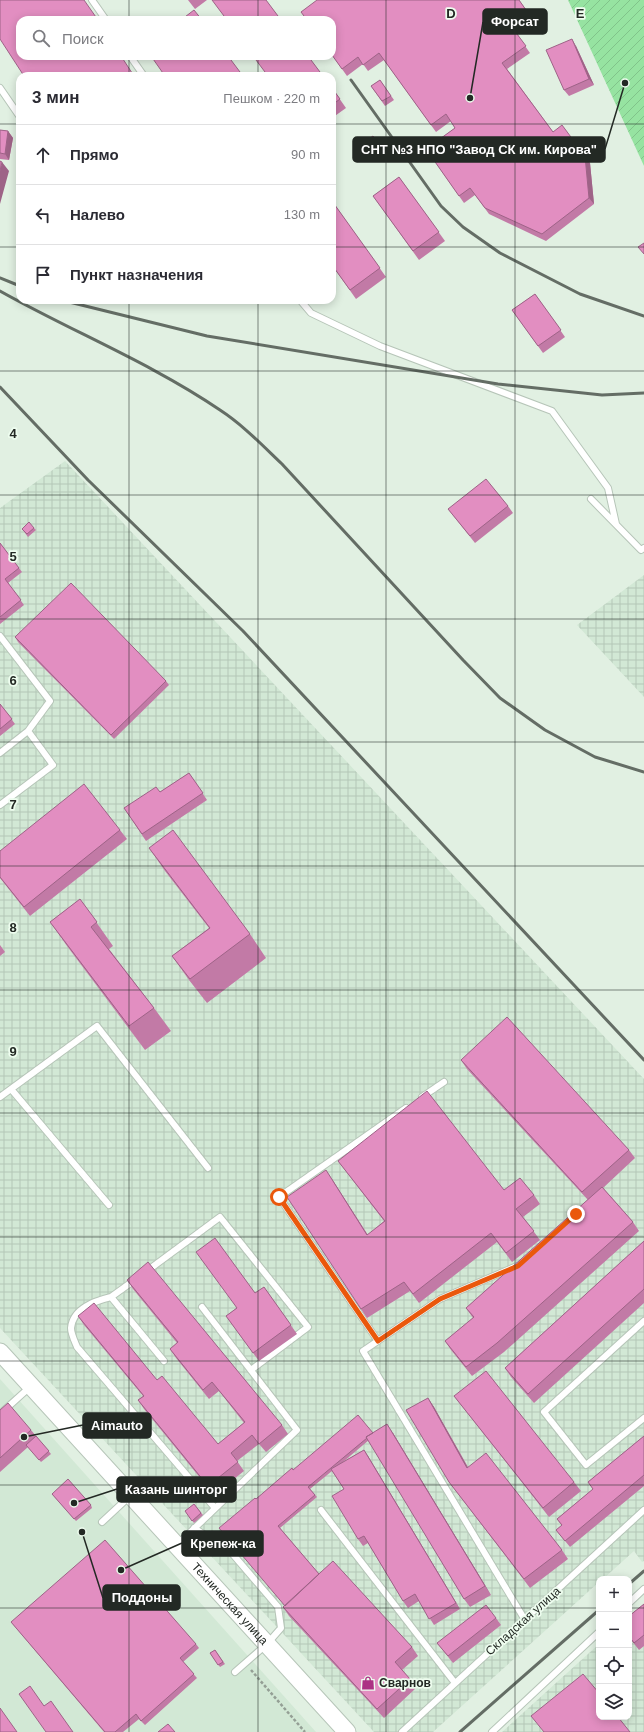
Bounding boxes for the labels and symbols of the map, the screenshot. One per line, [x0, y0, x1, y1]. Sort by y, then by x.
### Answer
text: D [446, 6, 456, 21]
text: E [576, 6, 585, 21]
callout: Форсат [483, 9, 547, 34]
text: Форсат [491, 14, 539, 29]
callout: СНТ №3 НПО "Завод СК им. Кирова" [353, 137, 605, 162]
text: СНТ №3 НПО "Завод СК им. Кирова" [361, 142, 597, 157]
text: 4 [9, 426, 17, 441]
text: 5 [9, 549, 17, 564]
text: 6 [9, 673, 17, 688]
text: 7 [9, 797, 17, 812]
text: 8 [9, 920, 17, 935]
text: 9 [9, 1044, 17, 1059]
route start [270, 1188, 288, 1206]
route end [567, 1205, 585, 1223]
callout: Aimauto [83, 1413, 151, 1438]
text: Aimauto [91, 1418, 143, 1433]
callout: Казань шинторг [117, 1477, 236, 1502]
text: Казань шинторг [125, 1482, 228, 1497]
callout: Крепеж-ка [182, 1531, 263, 1556]
text: Крепеж-ка [190, 1536, 256, 1551]
street label: Техническая улица [189, 1560, 271, 1648]
street label: Складская улица [483, 1584, 563, 1658]
callout: Поддоны [103, 1585, 180, 1610]
text: Поддоны [112, 1590, 172, 1605]
shop icon: Сварнов [360, 1675, 376, 1691]
place label: Сварнов [379, 1676, 431, 1690]

